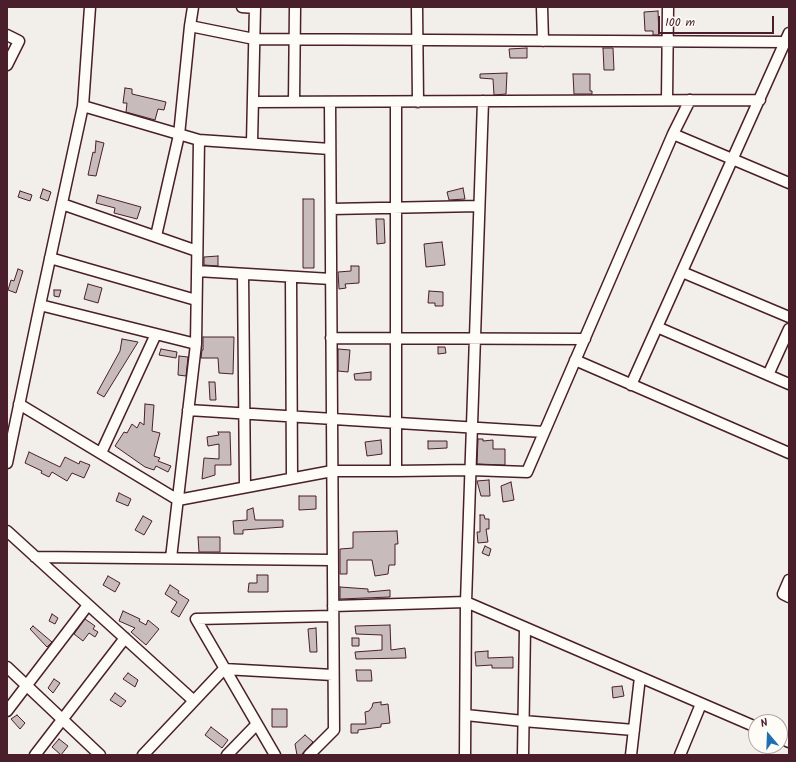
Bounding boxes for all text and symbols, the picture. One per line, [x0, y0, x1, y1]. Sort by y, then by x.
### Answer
scale bar [660, 8, 776, 34]
text: 100 m [665, 13, 695, 32]
north arrow [748, 714, 788, 754]
text: N [758, 714, 771, 733]

